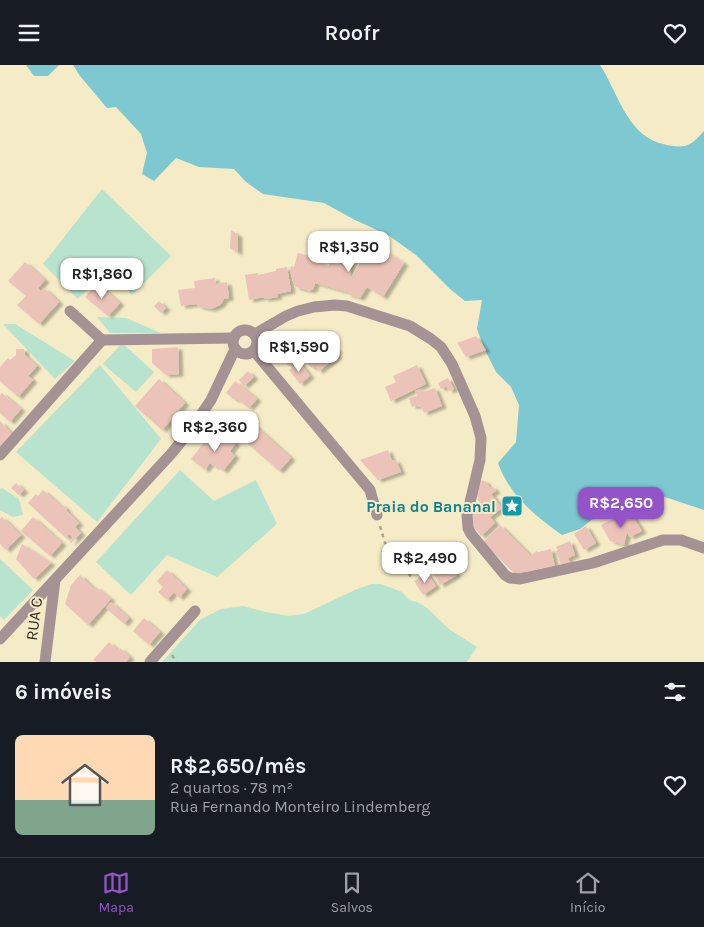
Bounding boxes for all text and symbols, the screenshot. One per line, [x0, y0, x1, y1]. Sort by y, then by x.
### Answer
icon: menu [15, 19, 43, 47]
icon: heart [661, 19, 689, 47]
text: Roofr [324, 20, 380, 46]
pin: R$1,350 [303, 231, 395, 273]
text: R$1,350 [319, 237, 379, 256]
pin: R$1,860 [56, 257, 148, 300]
text: R$1,860 [71, 264, 133, 283]
pin: R$1,590 [253, 331, 345, 373]
text: R$1,590 [269, 337, 329, 356]
pin: R$2,360 [169, 411, 261, 453]
text: R$2,360 [183, 417, 247, 436]
pin: R$2,650 [575, 487, 667, 529]
text: R$2,650 [589, 493, 653, 512]
place icon: Praia do Bananal [500, 494, 524, 518]
place label: Praia do Bananal [366, 497, 496, 516]
pin: R$2,490 [379, 541, 471, 584]
text: R$2,490 [393, 548, 457, 567]
street label: RUA C [22, 596, 46, 642]
icon: filters [661, 678, 689, 706]
text: 6 imóveis [15, 680, 112, 704]
text: R$2,650/mês [170, 754, 306, 778]
icon: home [55, 755, 115, 815]
icon: heart [661, 771, 689, 799]
text: 2 quartos · 78 m² [170, 778, 293, 797]
text: Rua Fernando Monteiro Lindemberg [170, 797, 430, 816]
tab: Mapa [98, 869, 134, 916]
tab: Salvos [331, 869, 373, 916]
tab: Início [570, 869, 606, 916]

